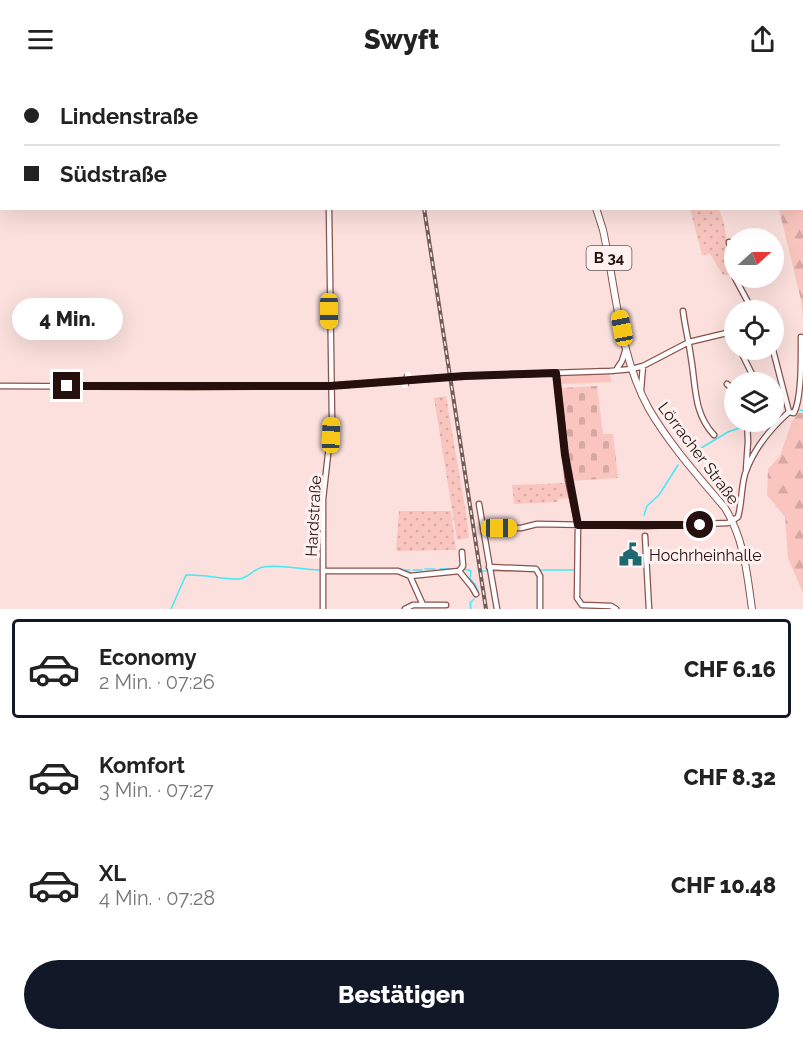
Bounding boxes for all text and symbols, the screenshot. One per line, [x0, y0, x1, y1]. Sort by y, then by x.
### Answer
icon: menu [24, 23, 57, 56]
icon: share [746, 23, 779, 56]
text: Swyft [364, 24, 439, 55]
text: Lindenstraße [60, 103, 198, 129]
text: Südstraße [60, 161, 167, 187]
north arrow [724, 228, 784, 288]
map controls [724, 228, 784, 432]
road number: B 34 [586, 246, 632, 270]
car [320, 293, 338, 329]
callout: 4 Min. [11, 299, 122, 341]
button: locate [724, 300, 784, 360]
text: 4 Min. [40, 307, 95, 331]
car [610, 309, 634, 347]
route end [53, 372, 80, 399]
button: layers [724, 372, 784, 432]
street label: Lörracher Straße [654, 399, 743, 508]
car [321, 417, 341, 453]
street label: Hardstraße [302, 475, 325, 557]
route start [686, 511, 713, 538]
car [481, 519, 517, 537]
public building icon: Hochrheinhalle [618, 542, 644, 568]
place label: Hochrheinhalle [649, 546, 762, 565]
icon: car [27, 642, 81, 696]
text: Economy [99, 644, 197, 670]
text: CHF 6.16 [684, 656, 776, 682]
text: 2 Min. · 07:26 [99, 670, 215, 694]
icon: car [27, 750, 81, 804]
text: Komfort [99, 752, 185, 778]
text: CHF 8.32 [683, 764, 776, 790]
text: 3 Min. · 07:27 [99, 778, 214, 802]
icon: car [27, 858, 81, 912]
text: XL [99, 860, 126, 886]
text: CHF 10.48 [671, 872, 776, 898]
text: 4 Min. · 07:28 [99, 886, 215, 910]
button: Bestätigen [24, 960, 779, 1029]

